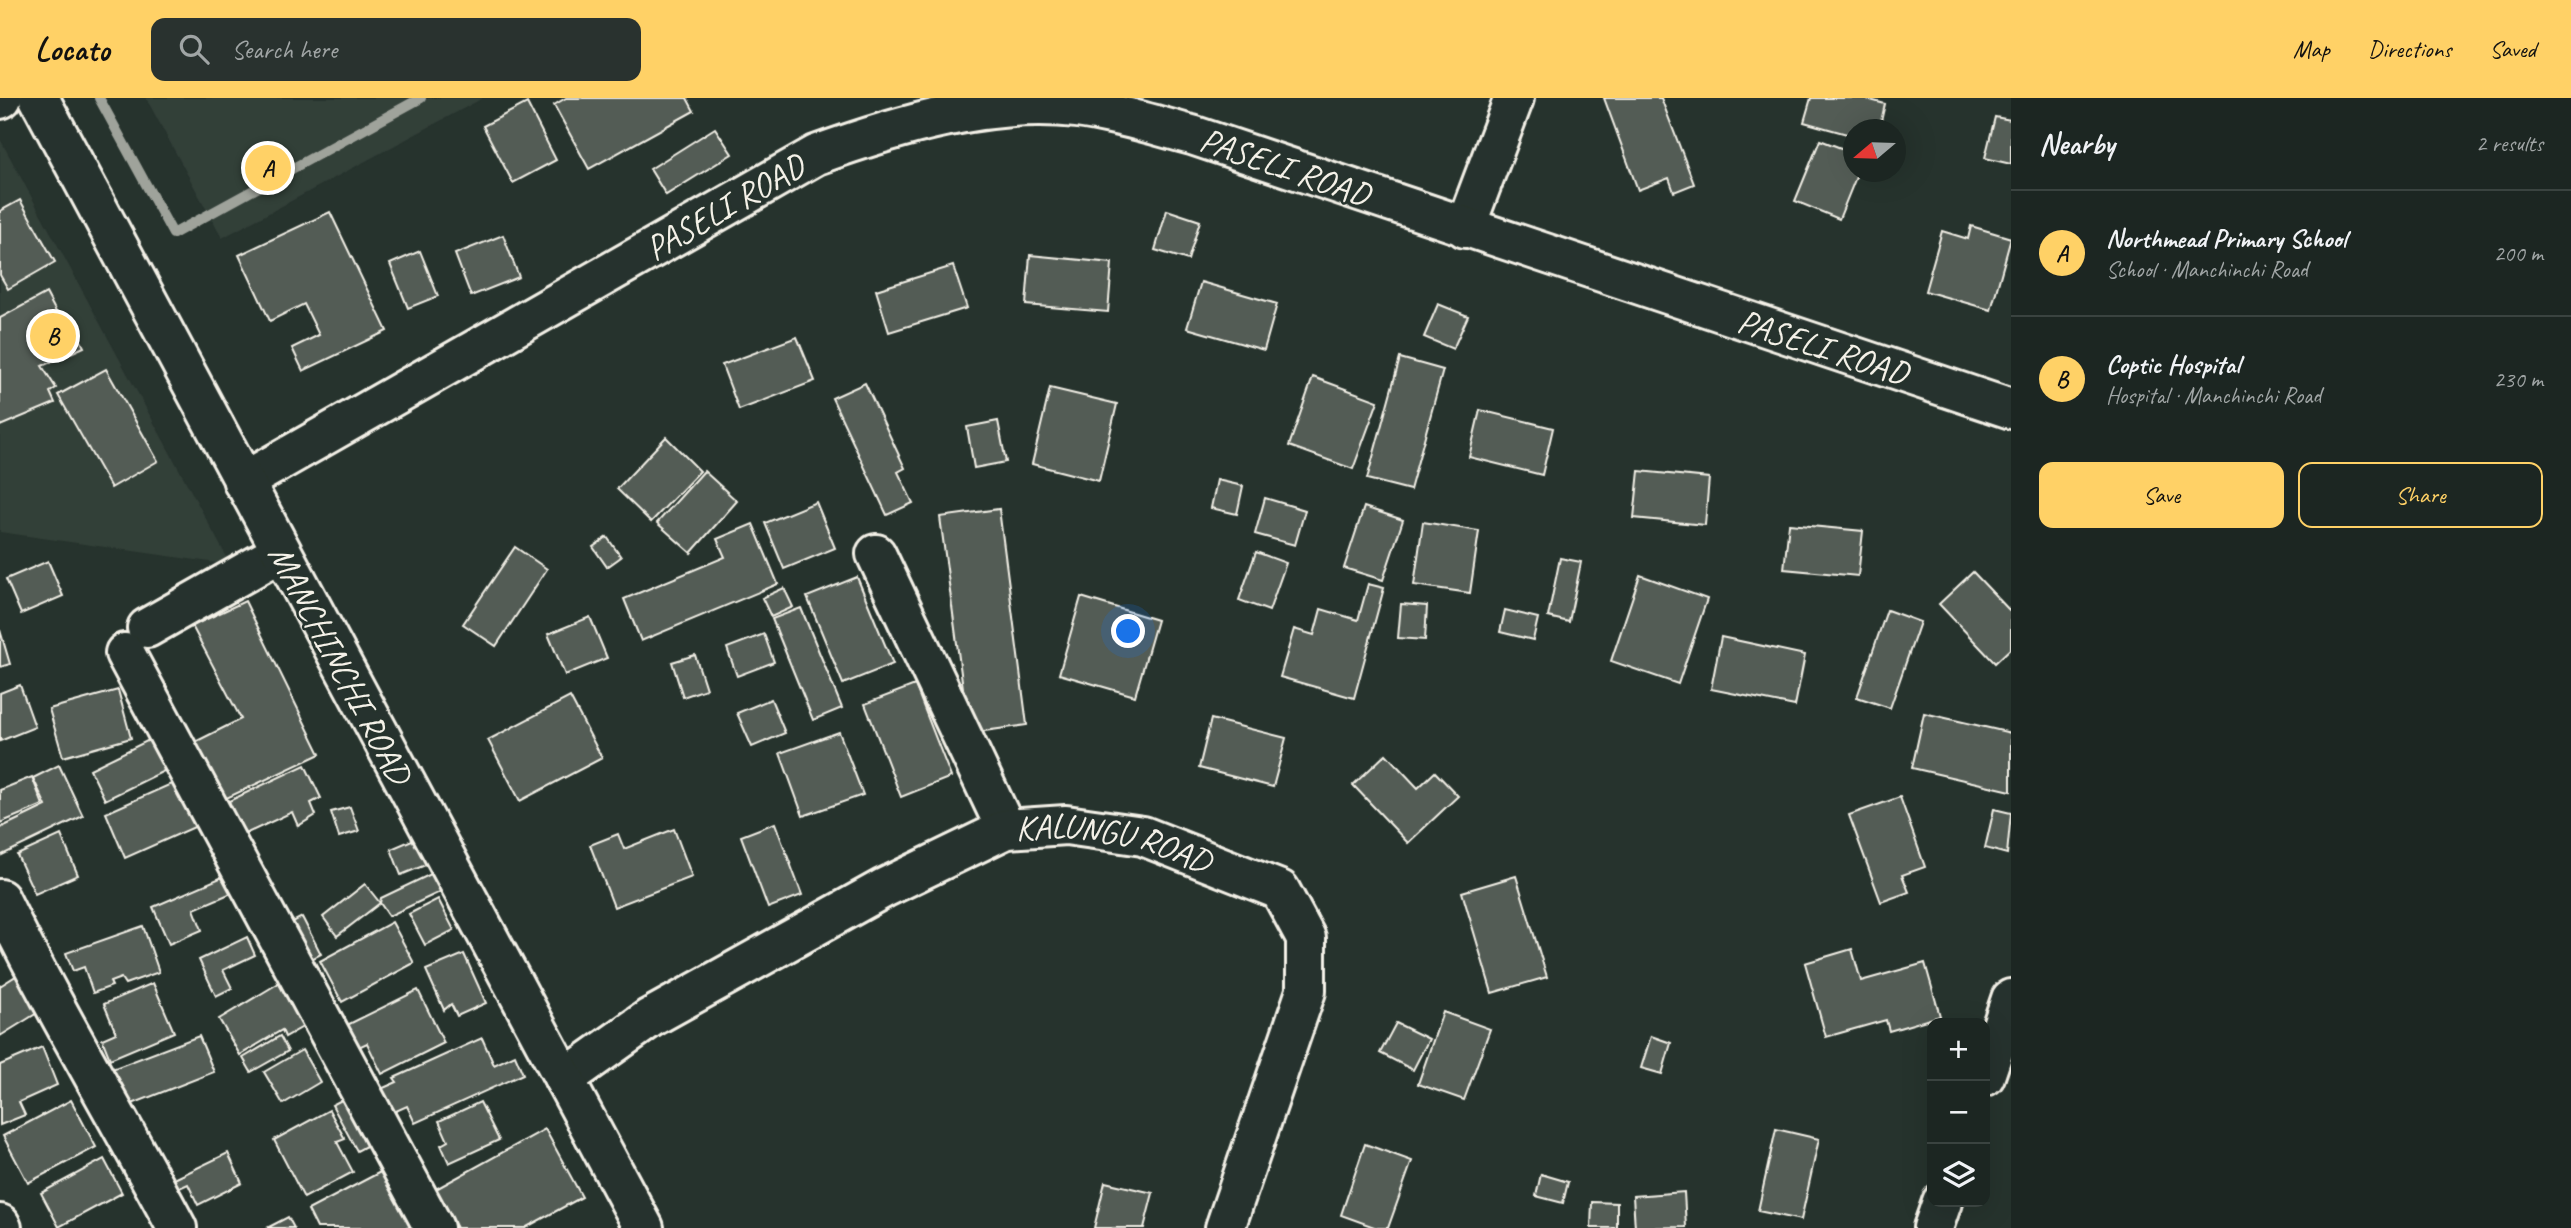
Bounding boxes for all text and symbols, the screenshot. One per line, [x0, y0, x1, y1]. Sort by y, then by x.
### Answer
search box [151, 18, 641, 81]
text: Locato [35, 28, 109, 70]
icon: search [175, 30, 213, 68]
text: Search here [231, 33, 337, 66]
text: Map [2293, 34, 2330, 64]
text: Directions [2368, 34, 2451, 64]
text: Saved [2489, 34, 2536, 64]
street label: PASELI ROAD [1194, 117, 1379, 218]
north arrow [1843, 119, 1906, 182]
text: Nearby [2039, 125, 2115, 163]
text: 2 results [2476, 129, 2543, 158]
pin: A [245, 142, 291, 194]
street label: PASELI ROAD [637, 142, 815, 271]
text: Northmead Primary School [2106, 222, 2347, 255]
text: A [2056, 239, 2068, 268]
text: 200 m [2494, 239, 2543, 268]
text: School · Manchinchi Road [2106, 255, 2308, 284]
street label: PASELI ROAD [1732, 298, 1917, 397]
pin: B [30, 310, 76, 362]
text: Coptic Hospital [2106, 348, 2240, 381]
text: B [2056, 365, 2068, 394]
text: 230 m [2494, 365, 2543, 394]
text: Hospital · Manchinchi Road [2106, 381, 2321, 410]
button: Save [2039, 462, 2284, 528]
button: Share [2298, 462, 2543, 528]
street label: MANCHINCHI ROAD [258, 537, 423, 794]
your location [1111, 614, 1145, 648]
street label: KALUNGU ROAD [1014, 802, 1220, 884]
map controls [1927, 1018, 1990, 1207]
button: + [1927, 1018, 1990, 1081]
button: − [1927, 1081, 1990, 1144]
button: layers [1927, 1144, 1990, 1207]

